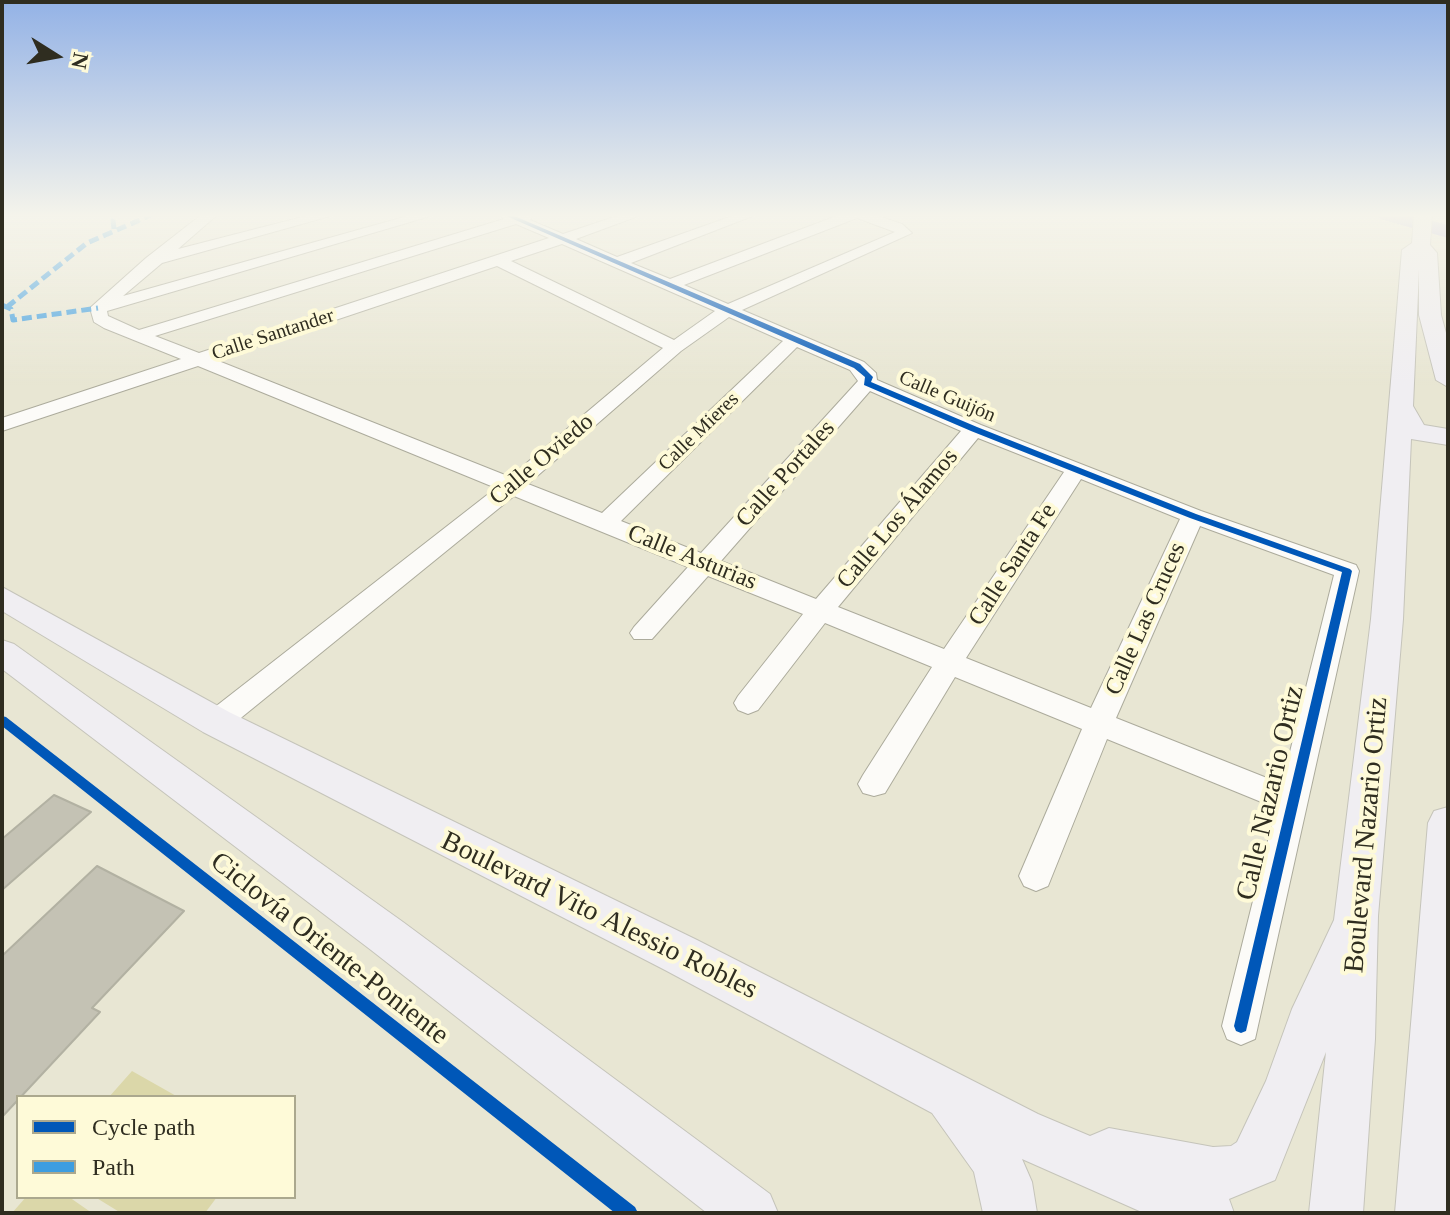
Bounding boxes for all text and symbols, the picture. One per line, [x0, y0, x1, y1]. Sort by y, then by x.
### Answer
north arrow [16, 16, 96, 96]
text: N [66, 50, 94, 71]
street label: Calle Santander [209, 304, 337, 366]
street label: Calle Guijón [895, 366, 999, 428]
street label: Calle Mieres [654, 388, 744, 476]
street label: Calle Oviedo [484, 408, 600, 512]
street label: Calle Portales [730, 415, 842, 533]
street label: Calle Los Álamos [831, 443, 965, 595]
street label: Calle Santa Fe [963, 498, 1063, 632]
street label: Calle Asturias [623, 519, 761, 597]
street label: Calle Las Cruces [1100, 538, 1192, 700]
street label: Calle Nazario Ortiz [1230, 682, 1312, 904]
street label: Boulevard Nazario Ortiz [1338, 696, 1396, 974]
street label: Boulevard Vito Alessio Robles [435, 825, 763, 1007]
street label: Ciclovía Oriente-Poniente [203, 846, 455, 1052]
legend [16, 1095, 296, 1199]
text: Cycle path [92, 1114, 195, 1140]
text: Path [92, 1154, 135, 1180]

